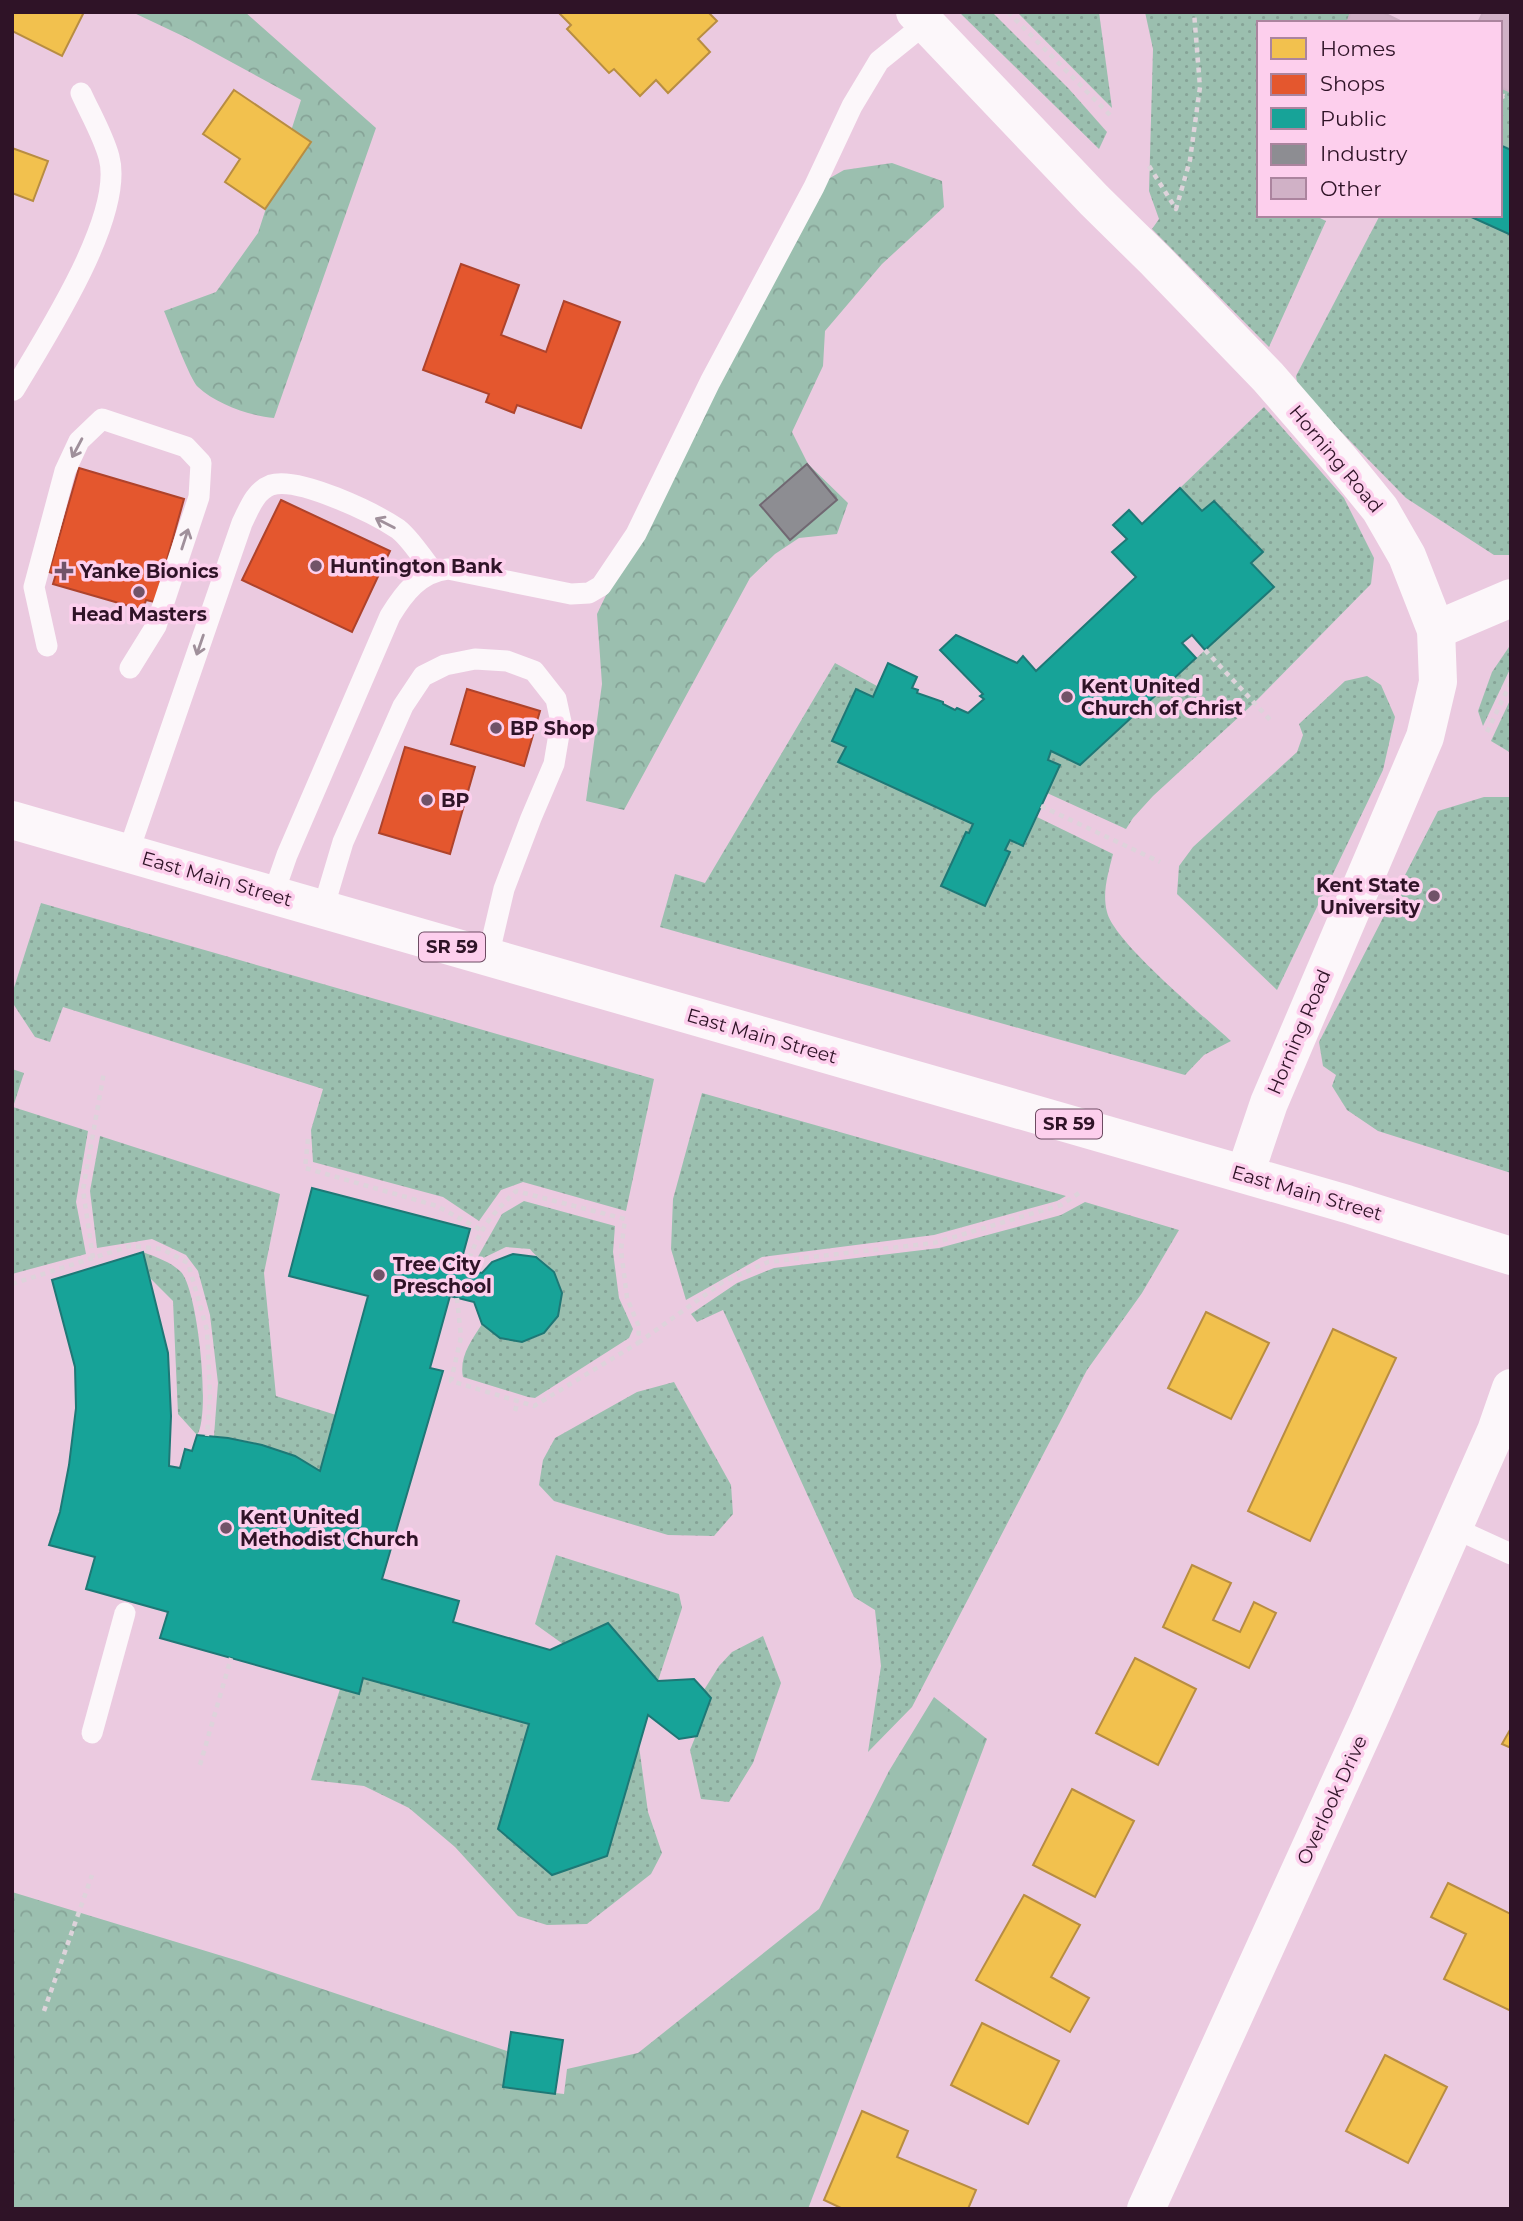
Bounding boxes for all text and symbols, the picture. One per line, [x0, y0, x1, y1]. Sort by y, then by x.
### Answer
legend [1257, 21, 1502, 217]
text: Homes [1320, 36, 1395, 61]
text: Shops [1320, 71, 1385, 96]
text: Public [1320, 106, 1387, 131]
text: Industry [1320, 141, 1408, 166]
text: Other [1320, 176, 1382, 201]
street label: Horning Road [1284, 401, 1388, 517]
one-way arrow [69, 438, 83, 458]
one-way arrow [376, 516, 396, 530]
one-way arrow [180, 528, 192, 550]
place label: Huntington Bank [330, 555, 503, 578]
marker: Huntington Bank [308, 558, 324, 574]
place label: Yanke Bionics [79, 560, 219, 583]
marker: Yanke Bionics [54, 561, 74, 581]
marker: Head Masters [131, 584, 147, 600]
place label: Head Masters [71, 603, 207, 626]
one-way arrow [193, 633, 205, 655]
place label: Kent United Church of Christ [1081, 675, 1243, 720]
marker: Kent United Church of Christ [1059, 689, 1075, 705]
place label: BP Shop [510, 717, 595, 740]
marker: BP Shop [488, 720, 504, 736]
place label: BP [441, 789, 470, 812]
marker: BP [419, 792, 435, 808]
street label: East Main Street [139, 847, 295, 912]
place label: Kent State University [1316, 874, 1421, 919]
marker: Kent State University [1426, 888, 1442, 904]
road number: SR 59 [419, 932, 485, 962]
street label: Horning Road [1262, 966, 1336, 1098]
street label: East Main Street [684, 1004, 840, 1069]
road number: SR 59 [1036, 1110, 1102, 1139]
street label: East Main Street [1229, 1161, 1385, 1226]
place label: Tree City Preschool [393, 1253, 492, 1298]
marker: Tree City Preschool [371, 1267, 387, 1283]
place label: Kent United Methodist Church [240, 1506, 419, 1551]
marker: Kent United Methodist Church [218, 1520, 234, 1536]
street label: Overlook Drive [1292, 1732, 1372, 1868]

